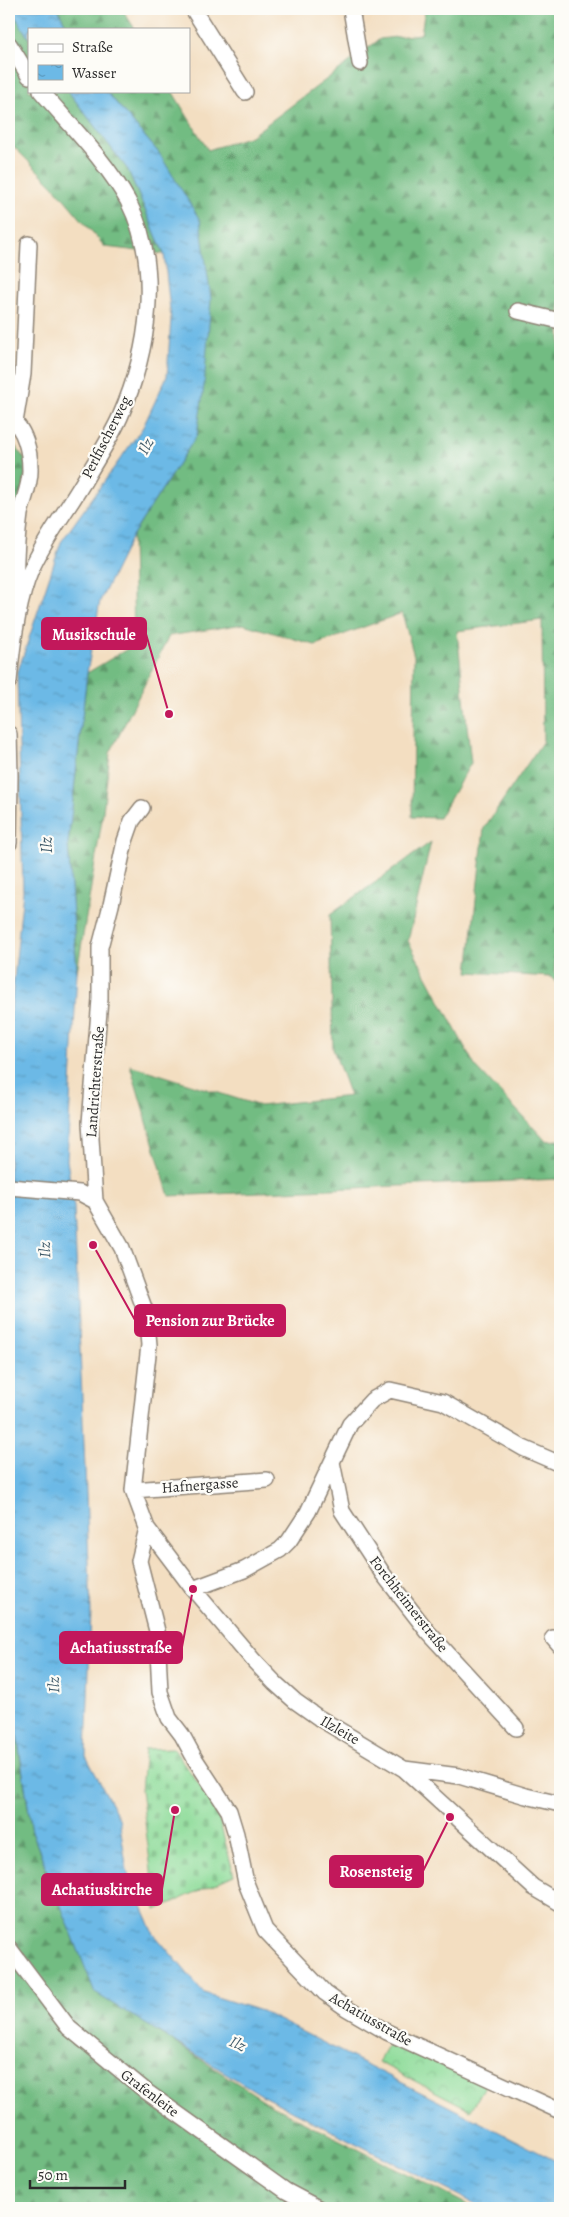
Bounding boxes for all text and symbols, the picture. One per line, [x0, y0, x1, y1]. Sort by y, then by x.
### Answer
legend [28, 28, 190, 92]
text: Straße [72, 37, 113, 57]
text: Wasser [71, 63, 117, 83]
street label: Perlfischerweg [77, 392, 136, 482]
water label: Ilz [132, 434, 160, 459]
callout: Musikschule [42, 618, 146, 649]
text: Musikschule [52, 624, 136, 646]
water label: Ilz [36, 836, 58, 853]
street label: Landrichterstraße [81, 1025, 109, 1138]
water label: Ilz [34, 1241, 56, 1258]
callout: Pension zur Brücke [135, 1305, 285, 1336]
text: Pension zur Brücke [145, 1310, 275, 1332]
street label: Hafnergasse [161, 1472, 239, 1498]
street label: Forchheimerstraße [365, 1552, 453, 1657]
callout: Achatiusstraße [60, 1632, 182, 1663]
text: Achatiusstraße [69, 1637, 172, 1659]
water label: Ilz [43, 1676, 65, 1693]
street label: Ilzleite [317, 1711, 364, 1749]
callout: Rosensteig [330, 1856, 423, 1887]
text: Rosensteig [339, 1861, 413, 1883]
callout: Achatiuskirche [42, 1874, 162, 1905]
text: Achatiuskirche [51, 1879, 152, 1901]
street label: Achatiusstraße [325, 1987, 416, 2051]
water label: Ilz [226, 2031, 250, 2058]
street label: Grafenleite [117, 2064, 183, 2122]
scale bar [30, 2157, 125, 2189]
text: 50 m [38, 2165, 68, 2185]

